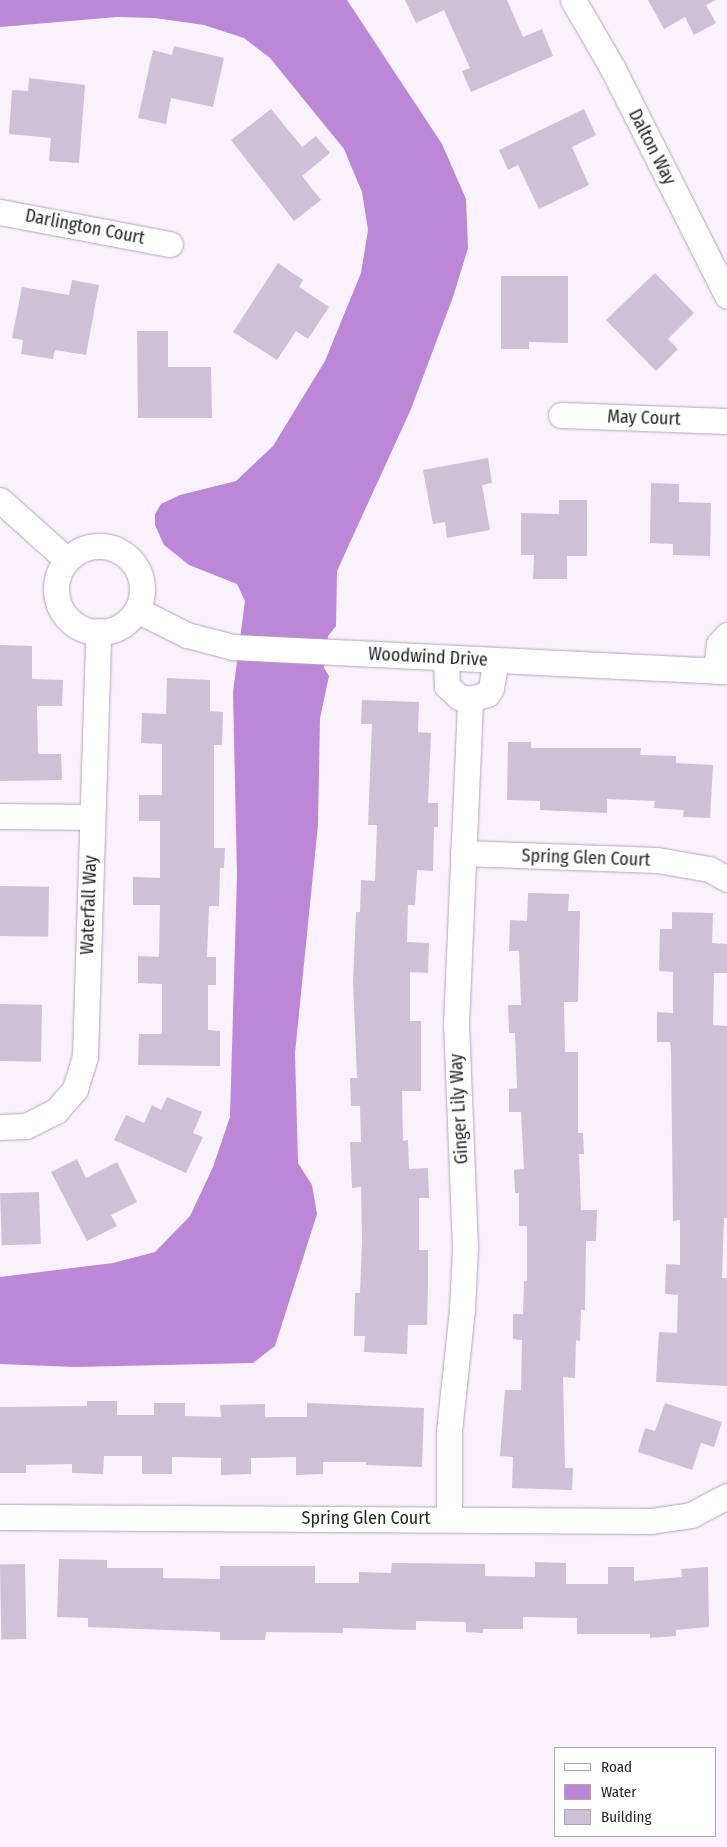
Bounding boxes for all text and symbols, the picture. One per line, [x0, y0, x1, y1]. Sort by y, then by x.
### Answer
street label: Dalton Way [624, 106, 680, 188]
street label: Darlington Court [23, 205, 147, 249]
street label: May Court [607, 406, 681, 430]
street label: Woodwind Drive [368, 643, 488, 671]
street label: Spring Glen Court [521, 845, 651, 871]
street label: Waterfall Way [76, 855, 102, 955]
street label: Ginger Lily Way [445, 1053, 473, 1165]
street label: Spring Glen Court [302, 1507, 430, 1529]
legend [554, 1747, 717, 1837]
text: Road [601, 1758, 632, 1776]
text: Water [601, 1783, 636, 1801]
text: Building [601, 1808, 652, 1826]

